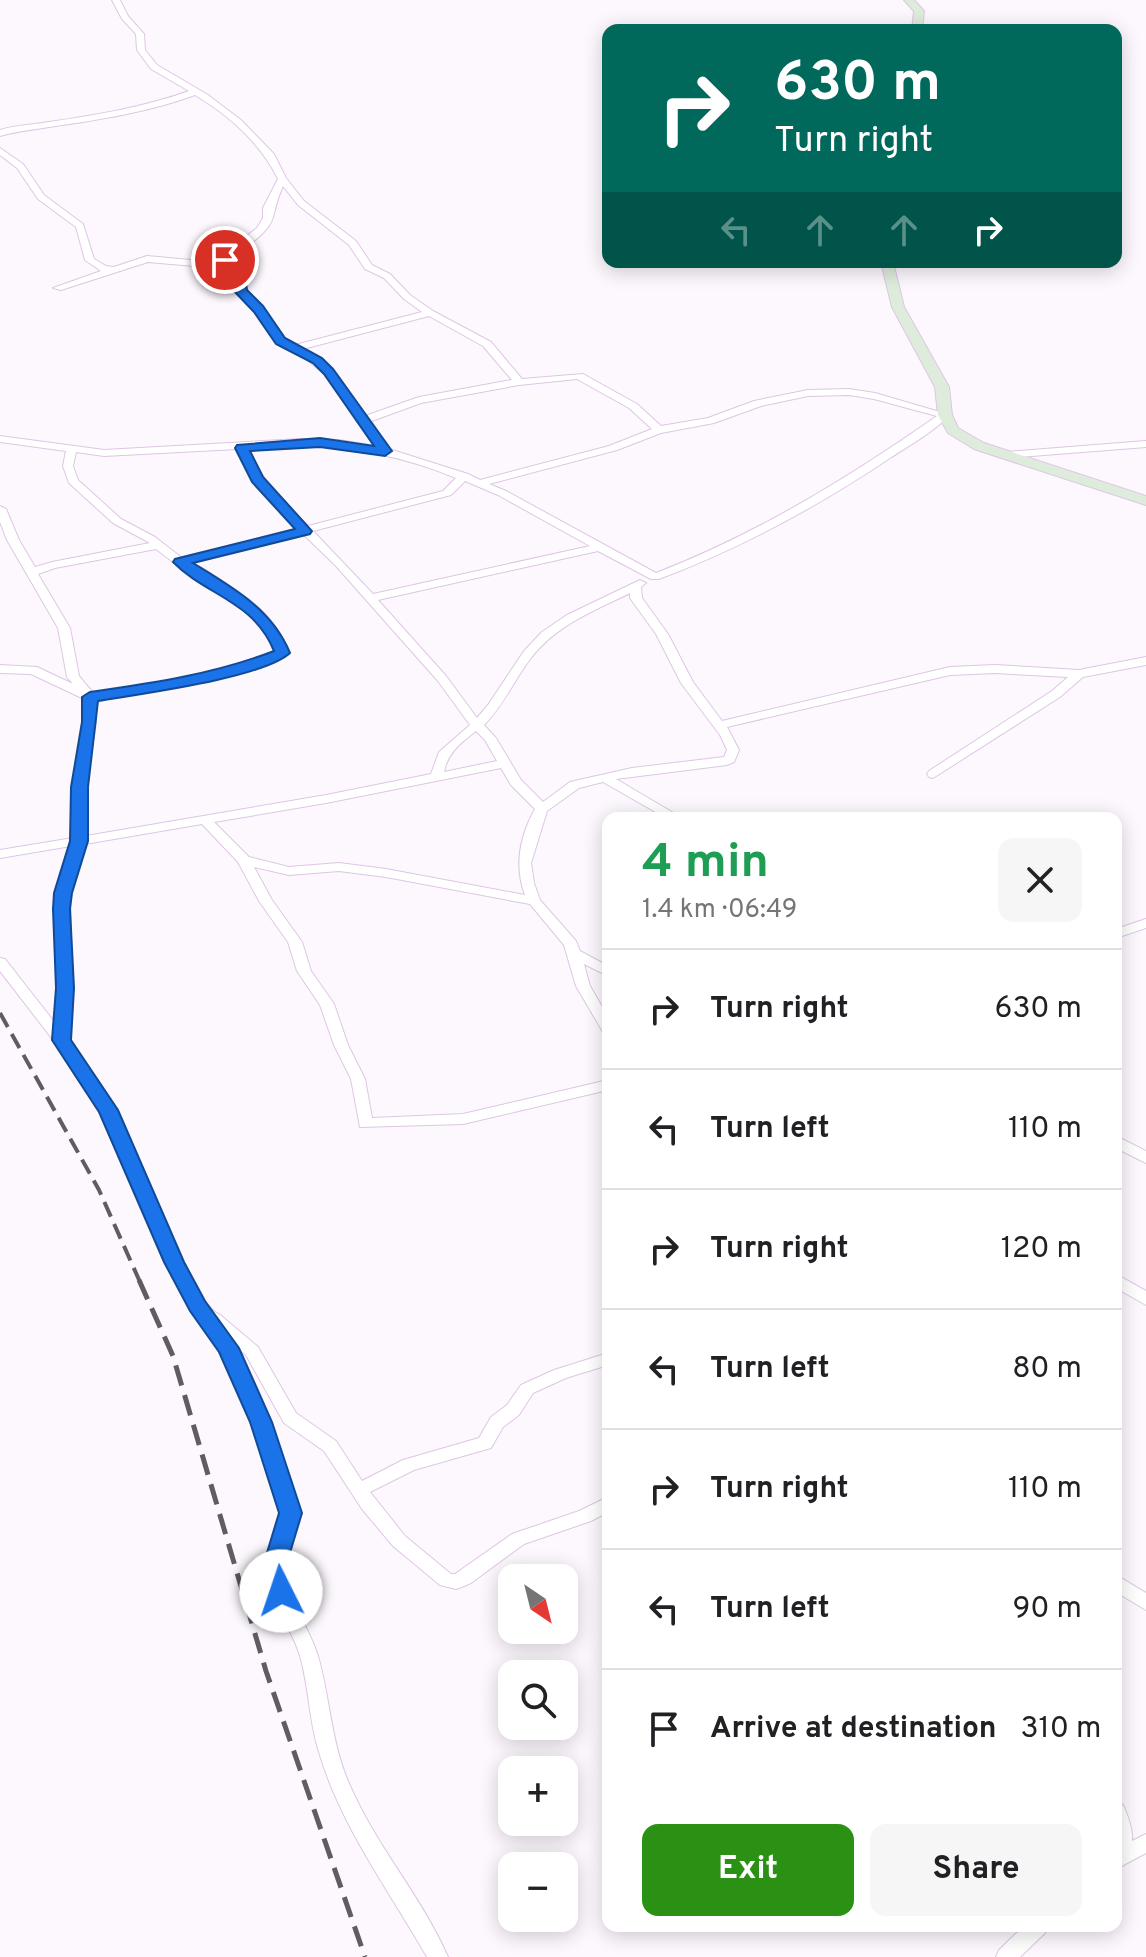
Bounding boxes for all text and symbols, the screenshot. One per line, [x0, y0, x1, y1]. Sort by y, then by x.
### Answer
text: 630 m [774, 50, 941, 120]
icon: right [642, 56, 746, 160]
text: Turn right [774, 119, 933, 165]
icon: left [714, 208, 758, 252]
icon: ahead [798, 208, 842, 252]
icon: ahead [882, 208, 926, 252]
icon: right [966, 208, 1010, 252]
pin [191, 226, 259, 294]
icon: arrive [203, 238, 247, 282]
text: 4 min [642, 834, 769, 894]
button: close [998, 838, 1082, 922]
text: 1.4 km · 06:49 [642, 894, 797, 927]
icon: right [642, 987, 686, 1031]
text: Turn right [710, 991, 848, 1028]
text: 630 m [995, 991, 1082, 1028]
icon: left [642, 1107, 686, 1151]
text: Turn left [710, 1111, 830, 1148]
text: 110 m [1008, 1111, 1082, 1148]
icon: right [642, 1227, 686, 1271]
text: Turn right [710, 1231, 848, 1268]
text: 120 m [1001, 1231, 1082, 1268]
icon: left [642, 1347, 686, 1391]
text: Turn left [710, 1351, 830, 1388]
text: 80 m [1012, 1351, 1082, 1388]
icon: right [642, 1467, 686, 1511]
text: Turn right [710, 1471, 848, 1508]
text: 110 m [1008, 1471, 1082, 1508]
position arrow [239, 1549, 323, 1633]
north arrow [498, 1564, 578, 1644]
map controls [498, 1564, 578, 1932]
icon: left [642, 1587, 686, 1631]
text: Turn left [710, 1591, 830, 1628]
text: 90 m [1013, 1591, 1082, 1628]
button: search [498, 1660, 578, 1740]
icon: arrive [642, 1707, 686, 1751]
text: Arrive at destination [710, 1711, 996, 1748]
text: 310 m [1020, 1711, 1101, 1748]
button: + [498, 1756, 578, 1836]
button: Exit [642, 1824, 854, 1916]
button: Share [870, 1824, 1082, 1916]
button: − [498, 1852, 578, 1932]

